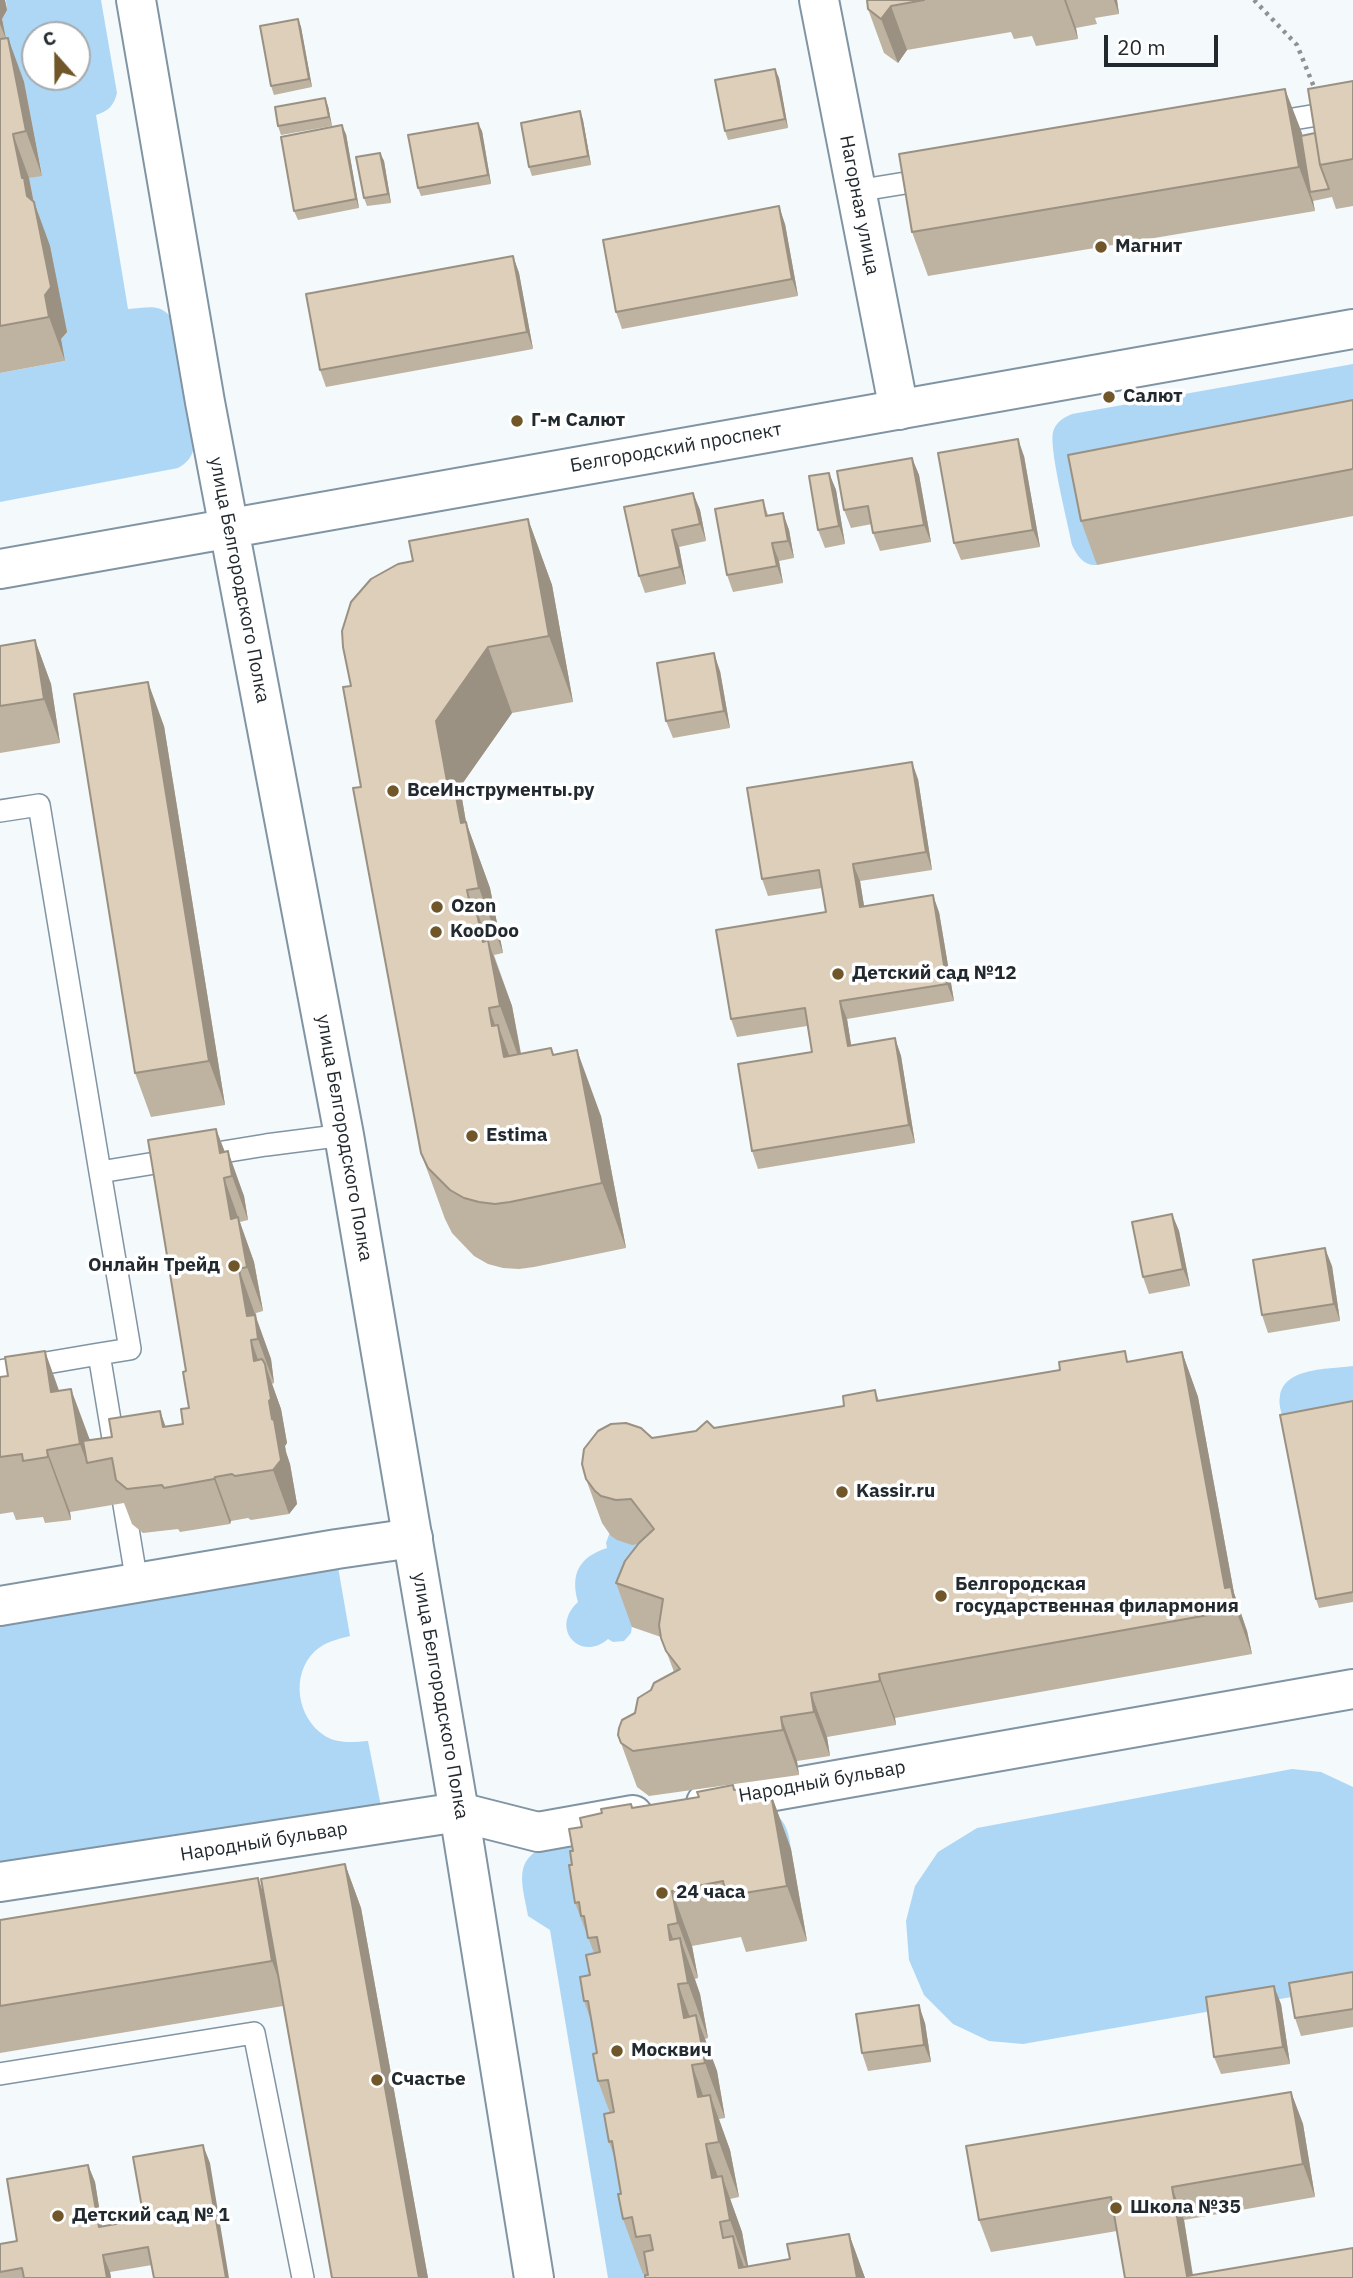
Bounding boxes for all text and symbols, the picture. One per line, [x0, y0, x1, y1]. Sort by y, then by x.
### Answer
north arrow [21, 21, 91, 91]
scale bar [1108, 21, 1222, 65]
text: С [39, 25, 59, 52]
text: 20 m [1117, 33, 1166, 61]
street label: Нагорная улица [834, 133, 884, 277]
place label: Магнит [1115, 236, 1182, 258]
marker: Магнит [1093, 239, 1109, 255]
place label: Салют [1123, 386, 1183, 408]
marker: Салют [1101, 389, 1117, 405]
place label: Г-м Салют [531, 410, 625, 432]
marker: Г-м Салют [509, 413, 525, 429]
street label: Белгородский проспект [568, 418, 784, 478]
street label: улица Белгородского Полка [204, 455, 274, 705]
place label: ВсеИнструменты.ру [407, 780, 594, 802]
marker: ВсеИнструменты.ру [385, 783, 401, 799]
place label: Ozon [451, 896, 496, 918]
marker: Ozon [429, 899, 445, 915]
place label: KooDoo [450, 921, 519, 943]
marker: KooDoo [428, 924, 444, 940]
place label: Детский сад №12 [852, 963, 1017, 985]
marker: Детский сад №12 [830, 966, 846, 982]
street label: улица Белгородского Полка [311, 1013, 377, 1263]
place label: Estima [486, 1125, 547, 1147]
marker: Estima [464, 1128, 480, 1144]
place label: Онлайн Трейд [88, 1255, 220, 1277]
marker: Онлайн Трейд [226, 1258, 242, 1274]
place label: Kassir.ru [856, 1481, 935, 1503]
marker: Kassir.ru [834, 1484, 850, 1500]
street label: улица Белгородского Полка [407, 1571, 473, 1821]
place label: Белгородская государственная филармония [955, 1574, 1239, 1618]
marker: Белгородская государственная филармония [933, 1588, 949, 1604]
street label: Народный бульвар [737, 1756, 907, 1808]
street label: Народный бульвар [179, 1818, 349, 1866]
place label: 24 часа [676, 1882, 746, 1904]
marker: 24 часа [654, 1885, 670, 1901]
place label: Москвич [631, 2040, 712, 2062]
marker: Москвич [609, 2043, 625, 2059]
place label: Счастье [391, 2069, 466, 2091]
marker: Счастье [369, 2072, 385, 2088]
place label: Школа №35 [1130, 2197, 1241, 2219]
marker: Школа №35 [1108, 2200, 1124, 2216]
place label: Детский сад № 1 [72, 2205, 230, 2227]
marker: Детский сад № 1 [50, 2208, 66, 2224]

